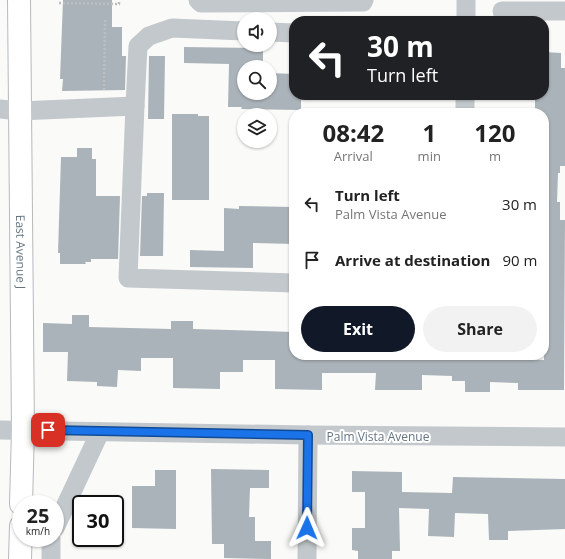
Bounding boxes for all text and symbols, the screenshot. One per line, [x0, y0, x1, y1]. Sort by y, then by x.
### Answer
map controls [237, 12, 277, 148]
button: sound [237, 12, 277, 52]
text: 30 m [367, 27, 434, 65]
icon: left [301, 32, 353, 84]
button: search [237, 60, 277, 100]
text: Turn left [367, 63, 438, 87]
button: layers [237, 108, 277, 148]
text: 08:42 [322, 116, 384, 149]
text: 1 [422, 116, 436, 149]
text: 120 [474, 116, 516, 149]
text: Arrival [334, 147, 373, 165]
text: min [418, 147, 441, 165]
text: m [489, 147, 501, 165]
text: Turn left [335, 185, 400, 205]
icon: left [301, 193, 323, 215]
text: 30 m [502, 194, 537, 214]
text: Palm Vista Avenue [335, 205, 446, 223]
street label: East Avenue J [12, 215, 30, 289]
icon: arrive [301, 249, 323, 271]
text: Arrive at destination [335, 250, 490, 270]
text: 90 m [502, 250, 537, 270]
button: Exit [301, 306, 415, 352]
button: Share [423, 306, 537, 352]
pin [31, 413, 65, 447]
icon: arrive [37, 419, 59, 441]
street label: Palm Vista Avenue [327, 428, 430, 445]
speed limit sign: 30 [72, 495, 124, 547]
text: 25 [27, 502, 49, 529]
position arrow [286, 507, 328, 549]
text: km/h [26, 524, 50, 538]

